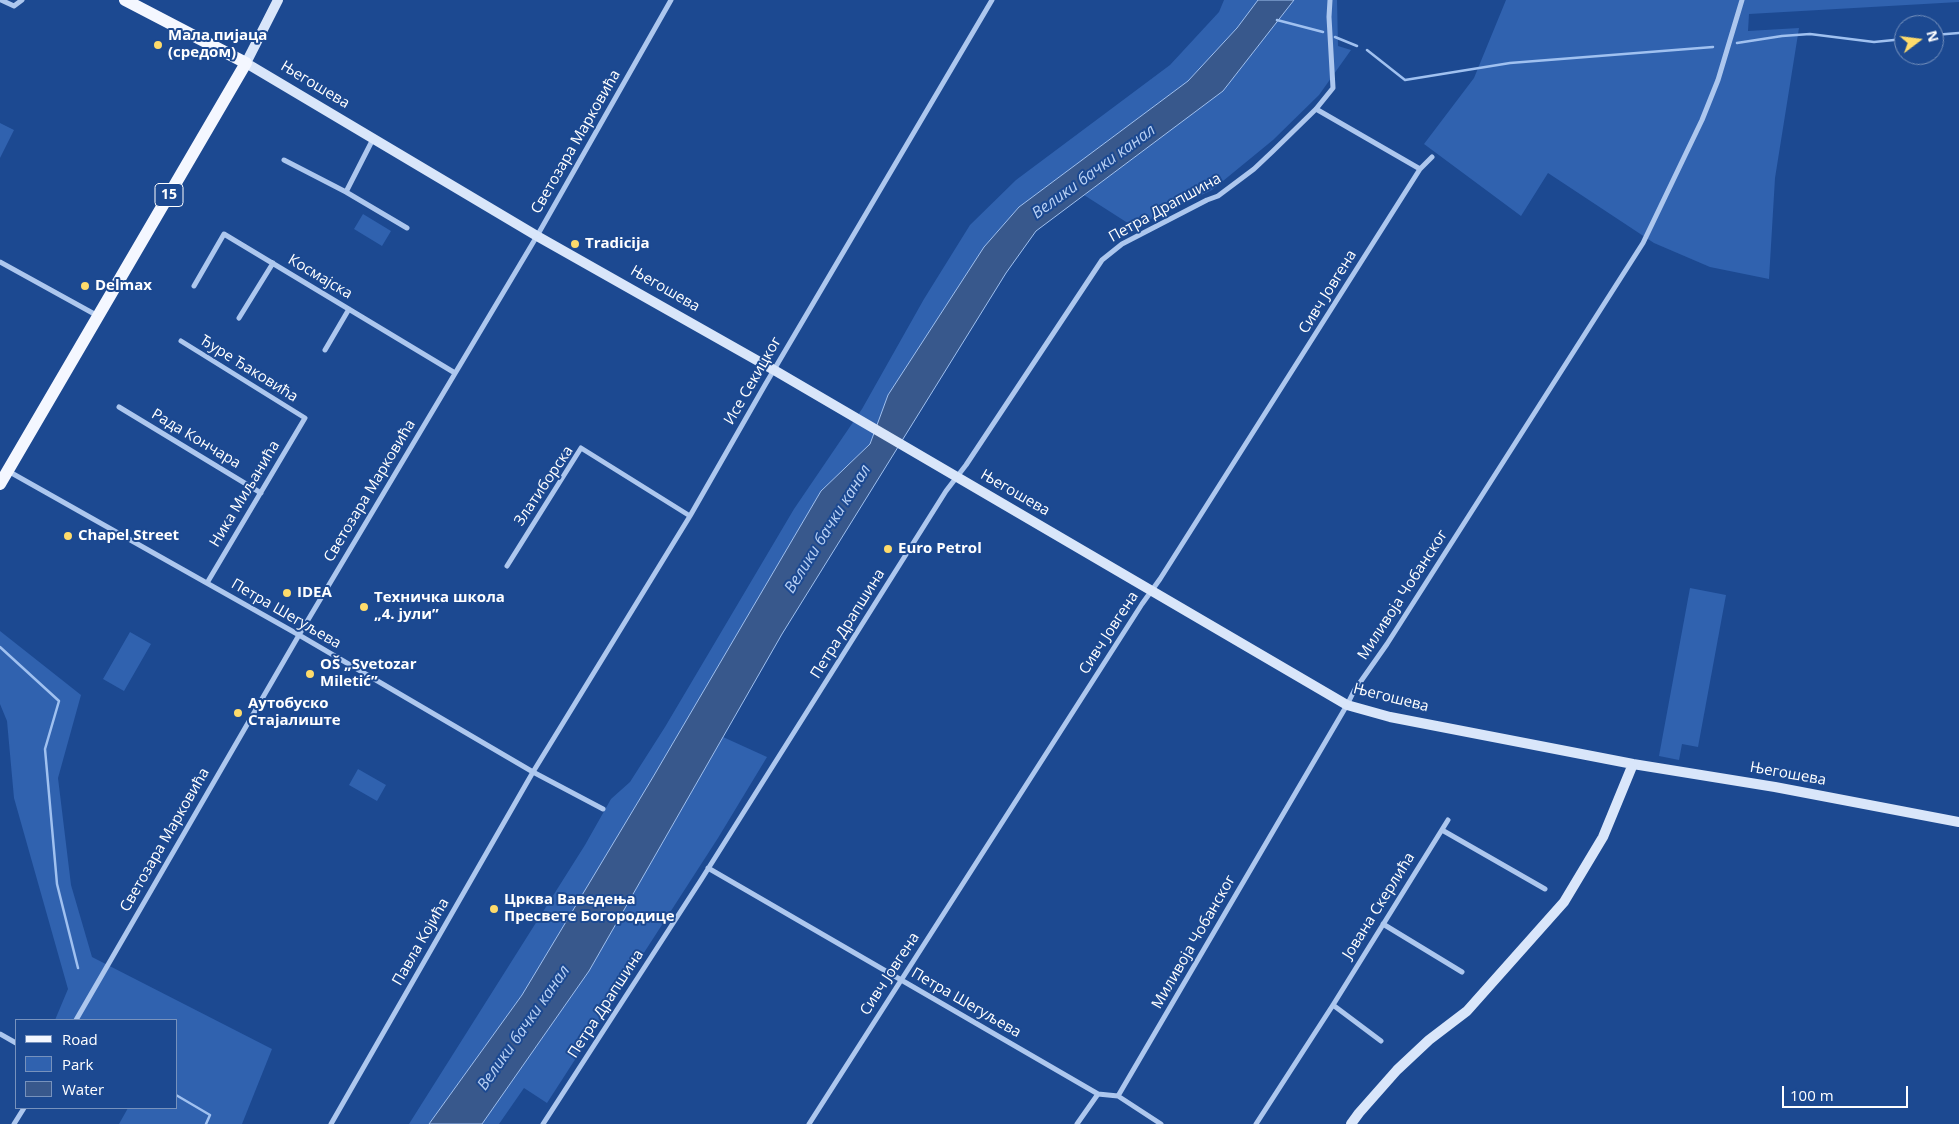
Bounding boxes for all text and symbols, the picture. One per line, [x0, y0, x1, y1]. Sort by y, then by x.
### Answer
north arrow [1894, 15, 1944, 65]
place label: Мала пијаца (средом) [168, 27, 267, 62]
text: N [1922, 28, 1944, 44]
marker: Мала пијаца (средом) [152, 39, 164, 51]
street label: Његошева [277, 57, 353, 113]
street label: Светозара Марковића [527, 67, 625, 217]
water label: Велики бачки канал [1028, 121, 1160, 223]
street label: Петра Драпшина [1106, 170, 1224, 246]
road number: 15 [155, 184, 183, 206]
place label: Tradicija [585, 235, 650, 253]
marker: Tradicija [569, 238, 581, 250]
street label: Сивч Јовгена [1295, 247, 1361, 337]
street label: Космајска [285, 251, 355, 303]
street label: Његошева [627, 262, 703, 316]
place label: Delmax [95, 277, 152, 295]
marker: Delmax [79, 280, 91, 292]
street label: Ђуре Ђаковића [197, 332, 301, 406]
street label: Исе Секицког [721, 334, 785, 428]
street label: Рада Кончара [148, 405, 244, 473]
street label: Светозара Марковића [320, 416, 420, 566]
street label: Ника Миљанића [206, 437, 284, 551]
street label: Златиборска [511, 443, 577, 529]
water label: Велики бачки канал [781, 461, 875, 597]
street label: Његошева [977, 466, 1053, 520]
place label: Chapel Street [78, 527, 179, 545]
street label: Миливоја Чобанског [1354, 527, 1452, 663]
marker: Chapel Street [62, 530, 74, 542]
place label: Euro Petrol [898, 540, 982, 558]
marker: Euro Petrol [882, 543, 894, 555]
street label: Петра Драпшина [807, 566, 889, 682]
street label: Петра Шегуљева [228, 575, 344, 653]
place label: IDEA [297, 584, 332, 602]
marker: IDEA [281, 587, 293, 599]
street label: Сивч Јовгена [1076, 588, 1142, 678]
place label: Техничка школа „4. јули” [374, 589, 505, 624]
marker: Техничка школа „4. јули” [358, 601, 370, 613]
place label: OŠ „Svetozar Miletić” [320, 656, 416, 691]
marker: OŠ „Svetozar Miletić” [304, 668, 316, 680]
street label: Његошева [1351, 680, 1431, 716]
place label: Аутобуско Стајалиште [248, 695, 341, 730]
marker: Аутобуско Стајалиште [232, 707, 244, 719]
street label: Његошева [1749, 758, 1827, 790]
street label: Светозара Марковића [116, 765, 214, 915]
street label: Јована Скерлића [1339, 849, 1419, 963]
street label: Миливоја Чобанског [1148, 872, 1240, 1012]
place label: Црква Ваведења Пресвете Богородице [504, 891, 675, 926]
street label: Павла Којића [389, 895, 453, 989]
marker: Црква Ваведења Пресвете Богородице [488, 903, 500, 915]
street label: Сивч Јовгена [857, 929, 923, 1019]
street label: Петра Драпшина [564, 946, 648, 1062]
water label: Велики бачки канал [474, 962, 574, 1094]
street label: Петра Шегуљева [908, 964, 1024, 1042]
legend [15, 1019, 178, 1109]
text: Road [62, 1029, 98, 1049]
text: Park [62, 1054, 93, 1074]
scale bar [1784, 1076, 1910, 1108]
text: Water [62, 1079, 104, 1099]
text: 100 m [1790, 1085, 1834, 1105]

